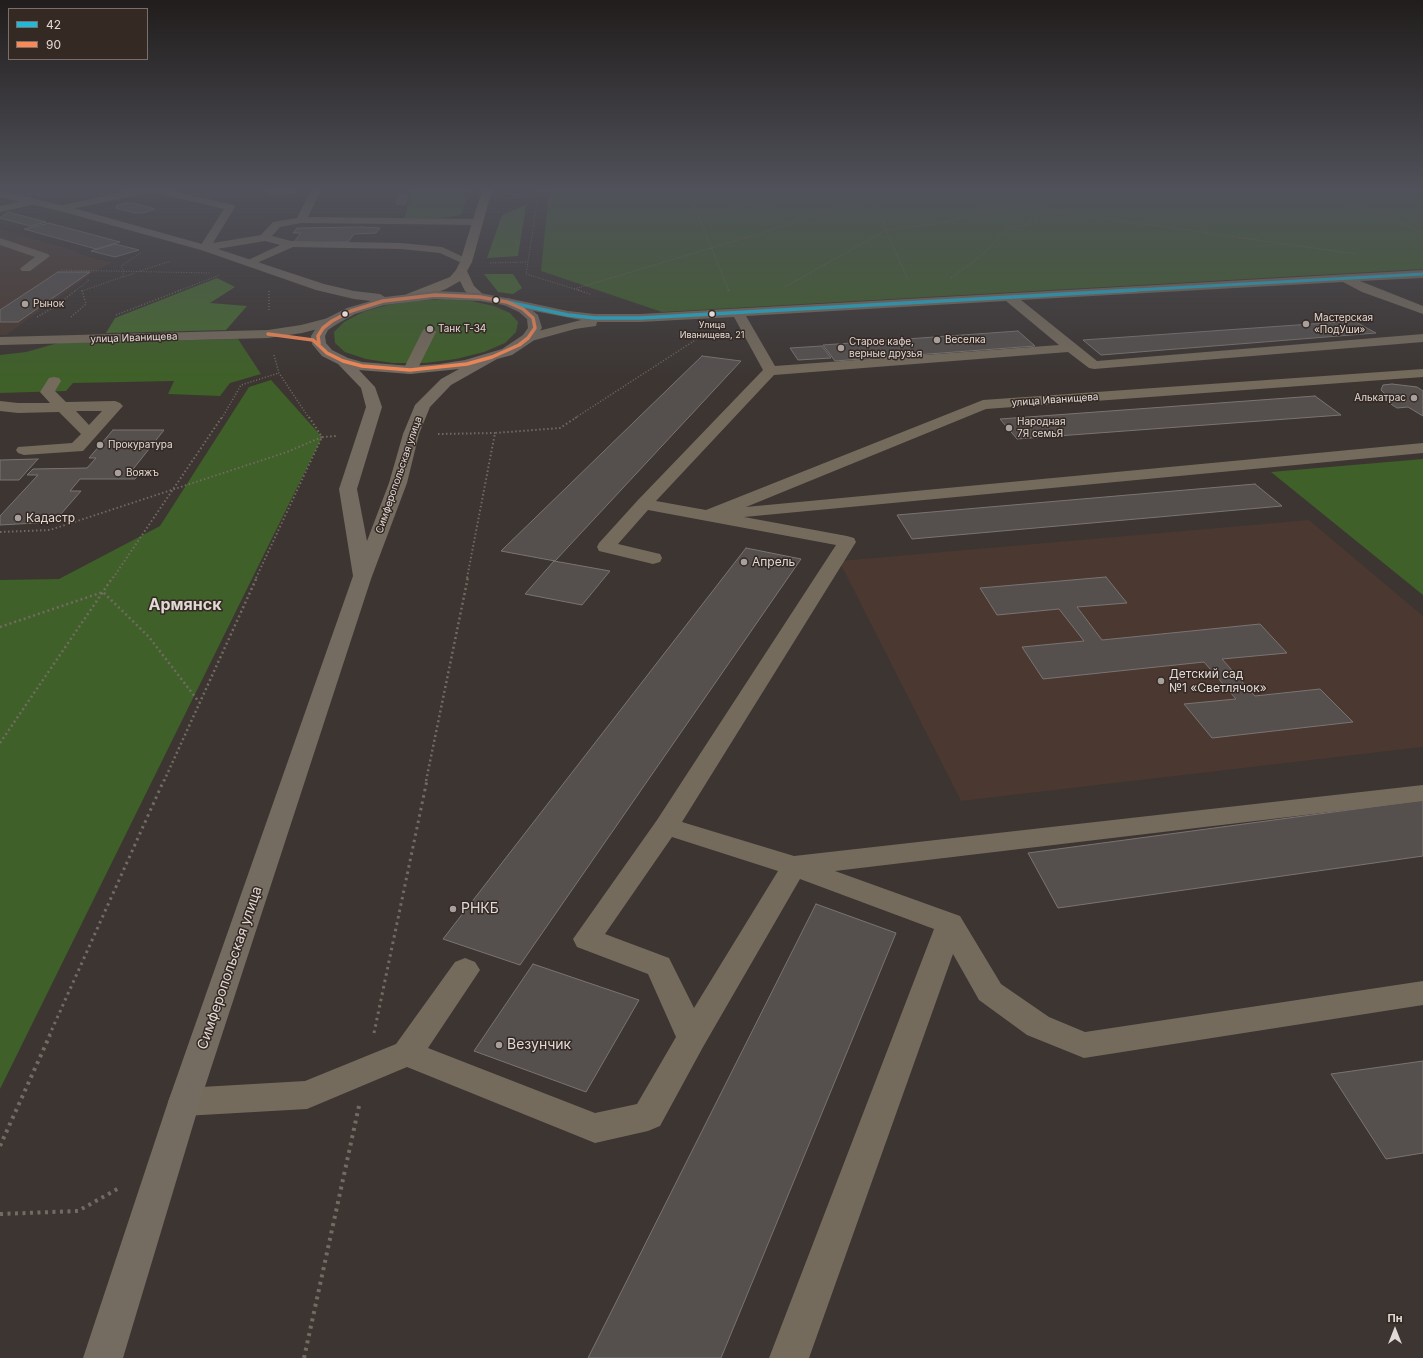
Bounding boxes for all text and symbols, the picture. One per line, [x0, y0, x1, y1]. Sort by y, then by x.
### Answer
legend [8, 8, 148, 60]
text: 42 [46, 17, 61, 32]
text: 90 [46, 37, 61, 52]
unlabelled marker [491, 295, 501, 305]
place label: Рынок [33, 298, 64, 310]
marker: Рынок [20, 299, 30, 309]
unlabelled marker [340, 309, 350, 319]
marker: Улица Иванищева, 21 [707, 309, 717, 319]
place label: Мастерская «ПодУши» [1314, 312, 1373, 336]
marker: Мастерская «ПодУши» [1301, 319, 1311, 329]
place label: Улица Иванищева, 21 [680, 320, 744, 341]
place label: Танк Т-34 [438, 323, 486, 335]
marker: Танк Т-34 [425, 324, 435, 334]
street label: улица Иванищева [90, 330, 178, 346]
place label: Веселка [945, 334, 986, 346]
marker: Веселка [932, 335, 942, 345]
place label: Старое кафе, верные друзья [849, 336, 922, 360]
marker: Старое кафе, верные друзья [836, 343, 846, 353]
street label: улица Иванищева [1011, 391, 1099, 409]
place label: Алькатрас [1354, 392, 1406, 404]
marker: Алькатрас [1409, 393, 1419, 403]
street label: Симферопольская улица [373, 415, 425, 535]
place label: Народная 7Я семьЯ [1017, 416, 1066, 440]
marker: Народная 7Я семьЯ [1004, 423, 1014, 433]
place label: Прокуратура [108, 439, 173, 451]
marker: Прокуратура [95, 440, 105, 450]
place label: Вояжъ [126, 467, 159, 479]
marker: Вояжъ [113, 468, 123, 478]
place label: Кадастр [26, 511, 75, 525]
marker: Кадастр [13, 513, 23, 523]
place label: Апрель [752, 555, 795, 569]
marker: Апрель [739, 557, 749, 567]
district label: Армянск [149, 595, 221, 615]
place label: Детский сад №1 «Светлячок» [1169, 667, 1267, 695]
marker: Детский сад №1 «Светлячок» [1156, 676, 1166, 686]
street label: Симферопольская улица [194, 884, 266, 1052]
place label: РНКБ [461, 901, 499, 917]
marker: РНКБ [448, 904, 458, 914]
place label: Везунчик [507, 1037, 571, 1053]
marker: Везунчик [494, 1040, 504, 1050]
north arrow [1375, 1310, 1415, 1350]
text: Пн [1387, 1311, 1403, 1325]

